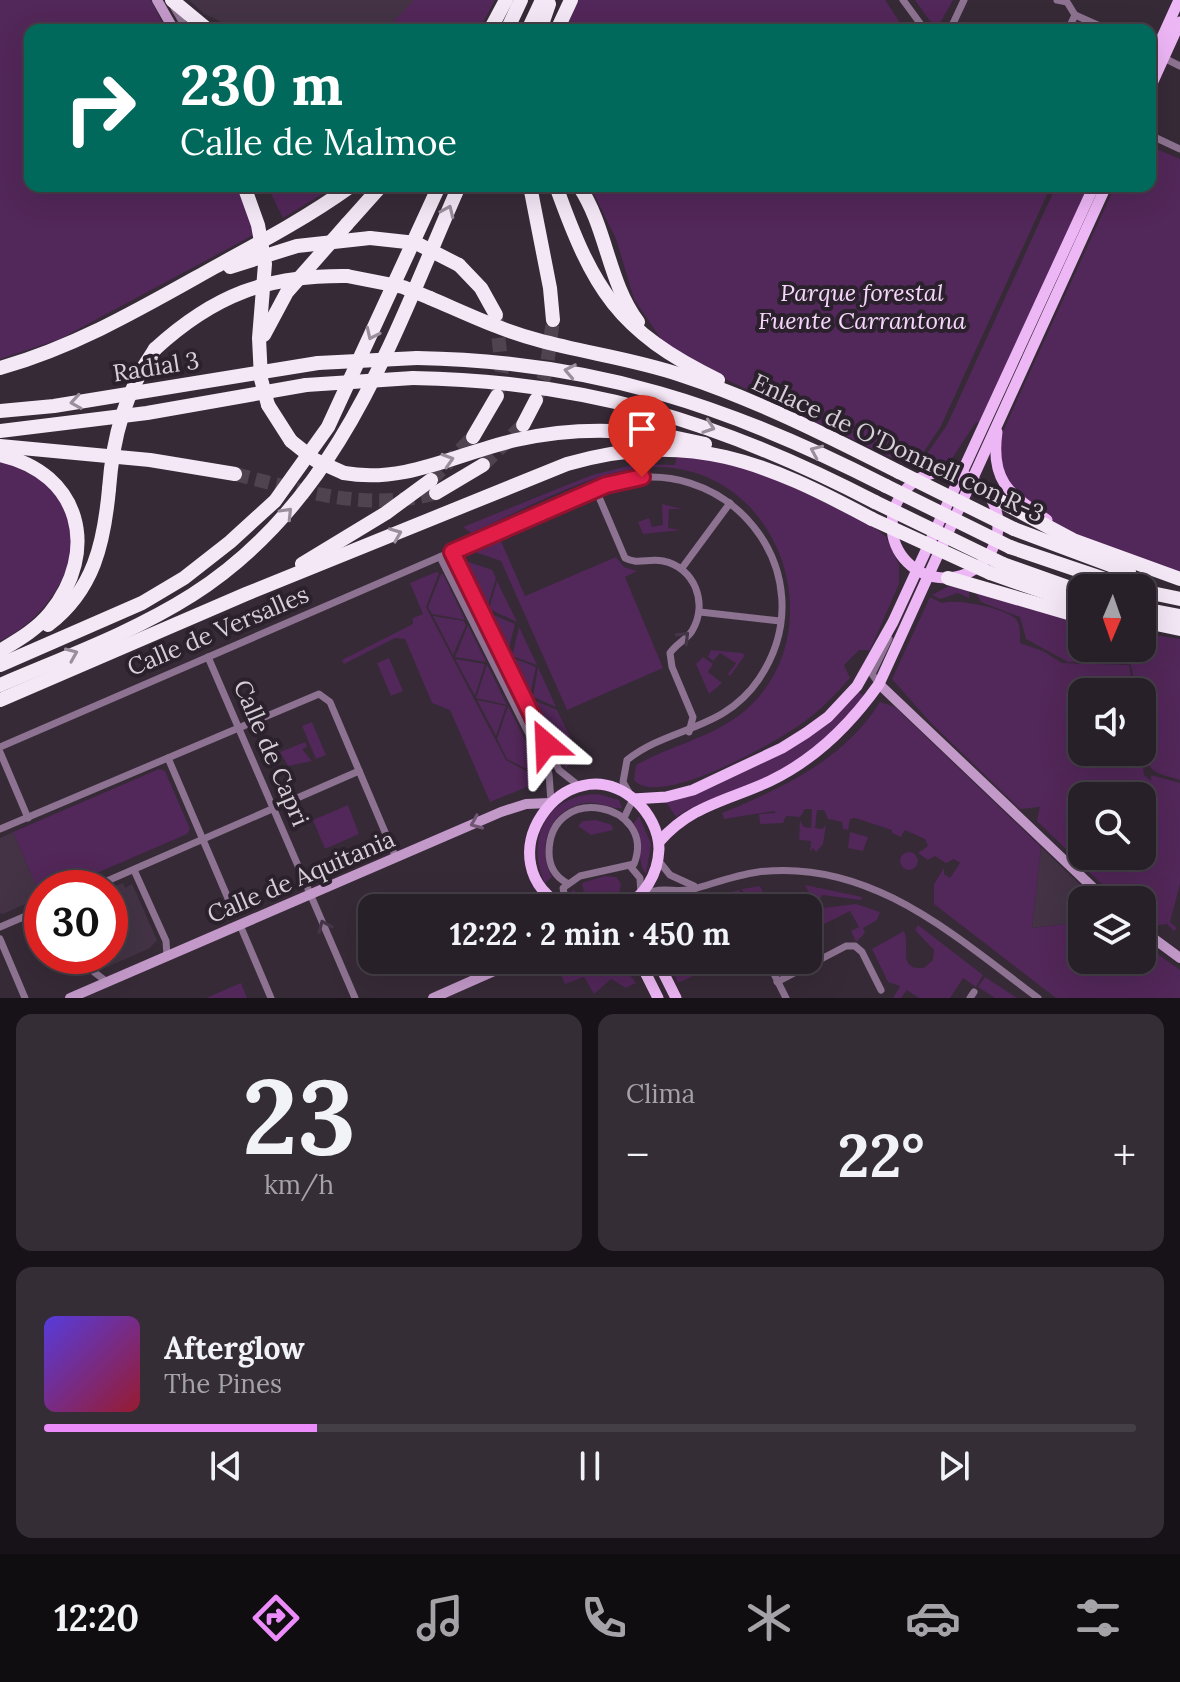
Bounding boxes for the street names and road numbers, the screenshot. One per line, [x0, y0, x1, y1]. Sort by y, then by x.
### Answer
street label: Radial 3 [110, 344, 201, 389]
street label: Enlace de O'Donnell con R-3 [747, 366, 1049, 529]
street label: Calle de Versalles [122, 578, 313, 683]
street label: Calle de Capri [227, 675, 316, 831]
street label: Calle de Aquitania [202, 823, 399, 930]

